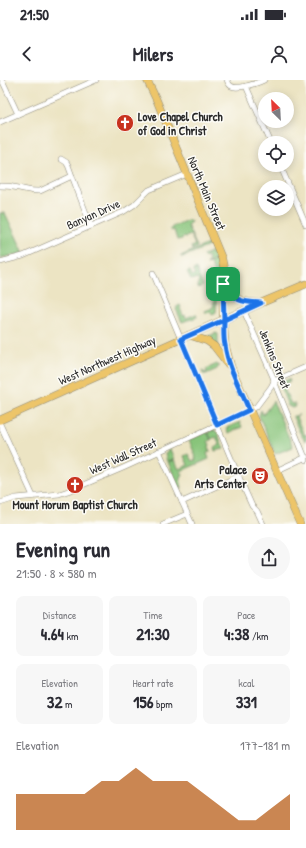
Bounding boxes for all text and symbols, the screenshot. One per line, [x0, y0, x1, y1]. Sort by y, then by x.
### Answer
text: 21:50 [20, 4, 49, 25]
text: Milers [133, 42, 173, 67]
icon: back [16, 43, 38, 65]
icon: person [268, 43, 290, 65]
north arrow [258, 92, 294, 128]
map controls [258, 92, 294, 216]
place label: Love Chapel Church of God in Christ [138, 108, 224, 139]
church icon: Love Chapel Church of God in Christ [115, 113, 135, 133]
button: locate [258, 136, 294, 172]
street label: North Main Street [184, 154, 230, 233]
button: layers [258, 180, 294, 216]
street label: Banyan Drive [64, 195, 123, 233]
pin [206, 267, 240, 301]
icon: arrive [212, 273, 234, 295]
street label: Jenkins Street [255, 327, 295, 392]
street label: West Northwest Highway [56, 331, 158, 389]
street label: West Wall Street [87, 433, 160, 478]
place label: Palace Arts Center [195, 461, 247, 492]
theatre icon: Palace Arts Center [250, 466, 270, 486]
church icon: Mount Horum Baptist Church [65, 475, 85, 495]
place label: Mount Horum Baptist Church [13, 496, 138, 514]
text: Evening run [16, 534, 110, 564]
button: share [248, 537, 290, 579]
text: 21:50 · 8 × 580 m [16, 564, 96, 582]
text: Distance [43, 608, 76, 622]
text: Time [143, 608, 163, 622]
text: Pace [237, 608, 255, 622]
text: 4.64 [41, 622, 64, 645]
text: 21:30 [136, 622, 170, 645]
text: 4:38 [224, 622, 249, 645]
text: km [64, 629, 79, 643]
text: /km [249, 629, 269, 643]
text: Elevation [41, 676, 78, 690]
text: Heart rate [132, 676, 174, 690]
text: kcal [238, 676, 254, 690]
text: 32 [47, 690, 62, 713]
text: 156 [133, 690, 153, 713]
text: 331 [236, 690, 257, 713]
text: m [62, 697, 72, 711]
text: bpm [153, 697, 173, 711]
text: Elevation [16, 736, 59, 754]
text: 177–181 m [240, 736, 290, 754]

